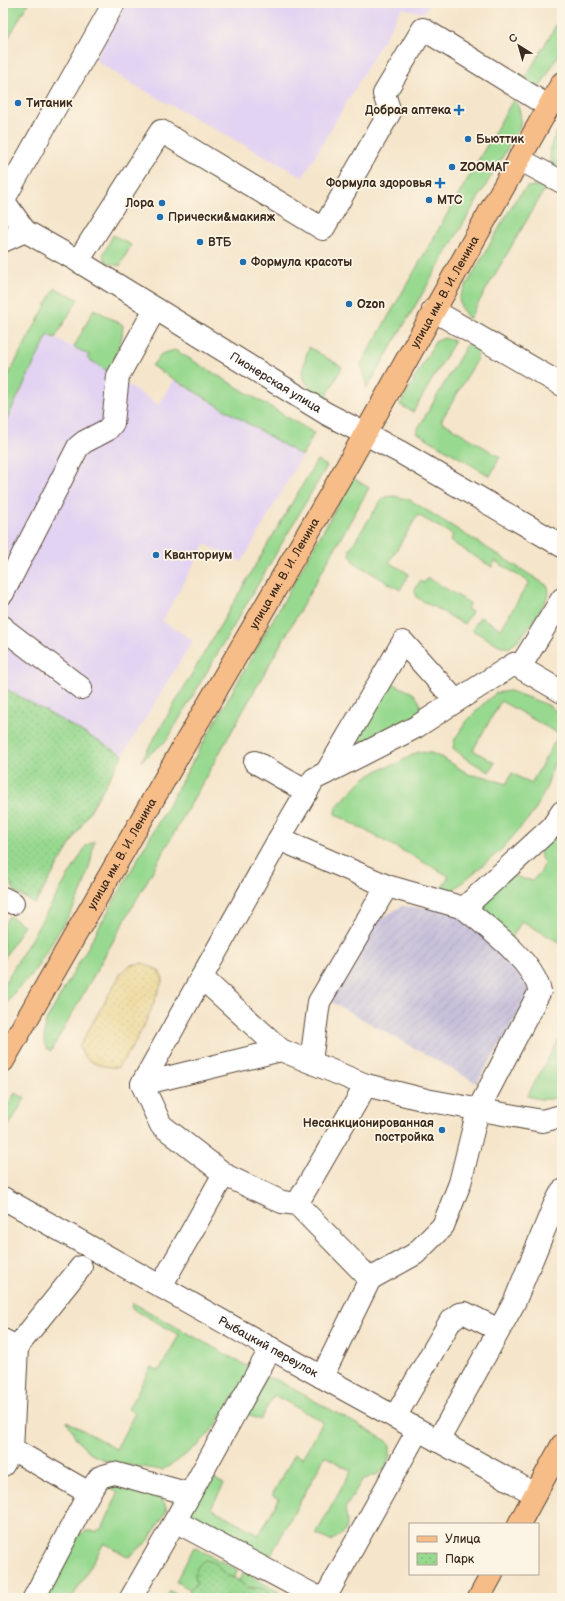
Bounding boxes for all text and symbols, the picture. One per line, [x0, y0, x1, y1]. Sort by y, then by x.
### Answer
north arrow [499, 26, 539, 66]
text: С [506, 31, 521, 46]
place label: Титаник [26, 96, 73, 111]
marker: Титаник [13, 98, 23, 108]
place label: Добрая аптека [365, 103, 452, 118]
marker: Добрая аптека [454, 105, 464, 115]
place label: Бьюттик [476, 132, 524, 147]
marker: Бьюттик [463, 134, 473, 144]
place label: ZOOМАГ [460, 160, 509, 175]
marker: ZOOМАГ [447, 162, 457, 172]
place label: Формула здоровья [326, 176, 432, 191]
marker: Формула здоровья [435, 178, 445, 188]
place label: МТС [437, 193, 463, 208]
marker: МТС [424, 195, 434, 205]
place label: Лора [125, 196, 155, 211]
marker: Лора [157, 198, 167, 208]
place label: Прически&макияж [168, 210, 276, 225]
marker: Прически&макияж [155, 212, 165, 222]
street label: улица им. В. И. Ленина [408, 233, 483, 351]
place label: ВТБ [208, 235, 232, 250]
marker: ВТБ [195, 237, 205, 247]
place label: Формула красоты [251, 255, 352, 270]
marker: Формула красоты [238, 257, 248, 267]
place label: Ozon [357, 297, 385, 312]
marker: Ozon [344, 299, 354, 309]
street label: Пионерская улица [227, 349, 324, 417]
street label: улица им. В. И. Ленина [247, 515, 323, 632]
place label: Кванториум [164, 548, 232, 563]
marker: Кванториум [151, 550, 161, 560]
street label: улица им. В. И. Ленина [84, 796, 160, 912]
place label: Несанкционированная постройка [303, 1116, 435, 1145]
marker: Несанкционированная постройка [437, 1125, 447, 1135]
street label: Рыбацкий переулок [215, 1313, 321, 1382]
legend [409, 1523, 539, 1575]
text: Улица [445, 1532, 481, 1547]
text: Парк [445, 1552, 475, 1567]

